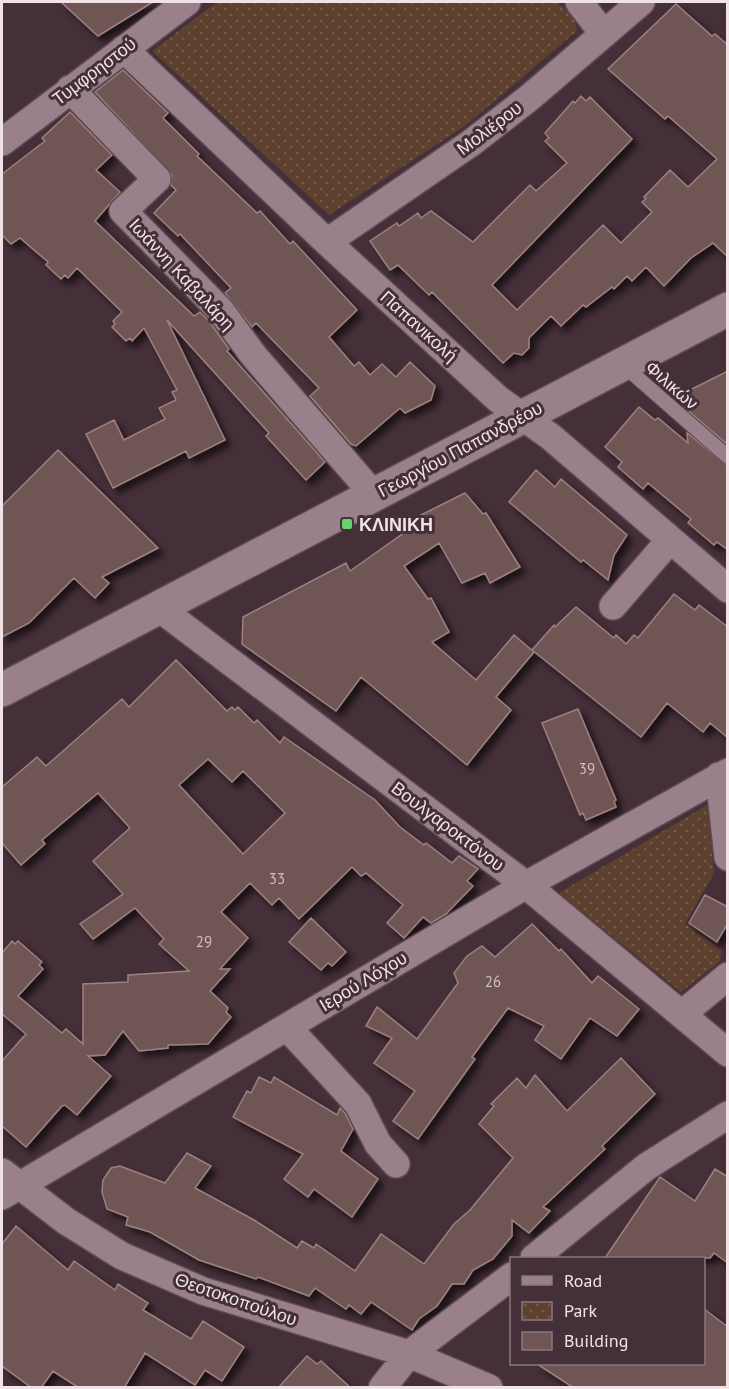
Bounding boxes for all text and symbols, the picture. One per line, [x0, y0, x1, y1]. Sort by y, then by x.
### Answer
street label: Τυμφρηστού [48, 32, 140, 110]
street label: Μολιέρου [452, 96, 526, 160]
street label: Ιωάννη Καβαλάρη [124, 213, 240, 335]
street label: Παπανικολή [376, 285, 462, 367]
street label: Φιλικών [641, 356, 703, 414]
street label: Γεωργίου Παπανδρέου [374, 396, 546, 502]
place label: ΚΛΙΝΙΚΗ [359, 513, 433, 536]
marker: ΚΛΙΝΙΚΗ [340, 517, 354, 531]
house number: 39 [579, 759, 595, 778]
street label: Βουλγαροκτόνου [387, 776, 509, 876]
house number: 33 [269, 869, 285, 888]
house number: 29 [196, 932, 212, 951]
street label: Ιερού Λόχου [315, 946, 411, 1016]
house number: 26 [485, 972, 501, 991]
legend [510, 1257, 705, 1365]
street label: Θεοτοκοπούλου [172, 1267, 300, 1331]
text: Road [564, 1269, 602, 1292]
text: Park [564, 1299, 597, 1322]
text: Building [564, 1329, 628, 1352]

